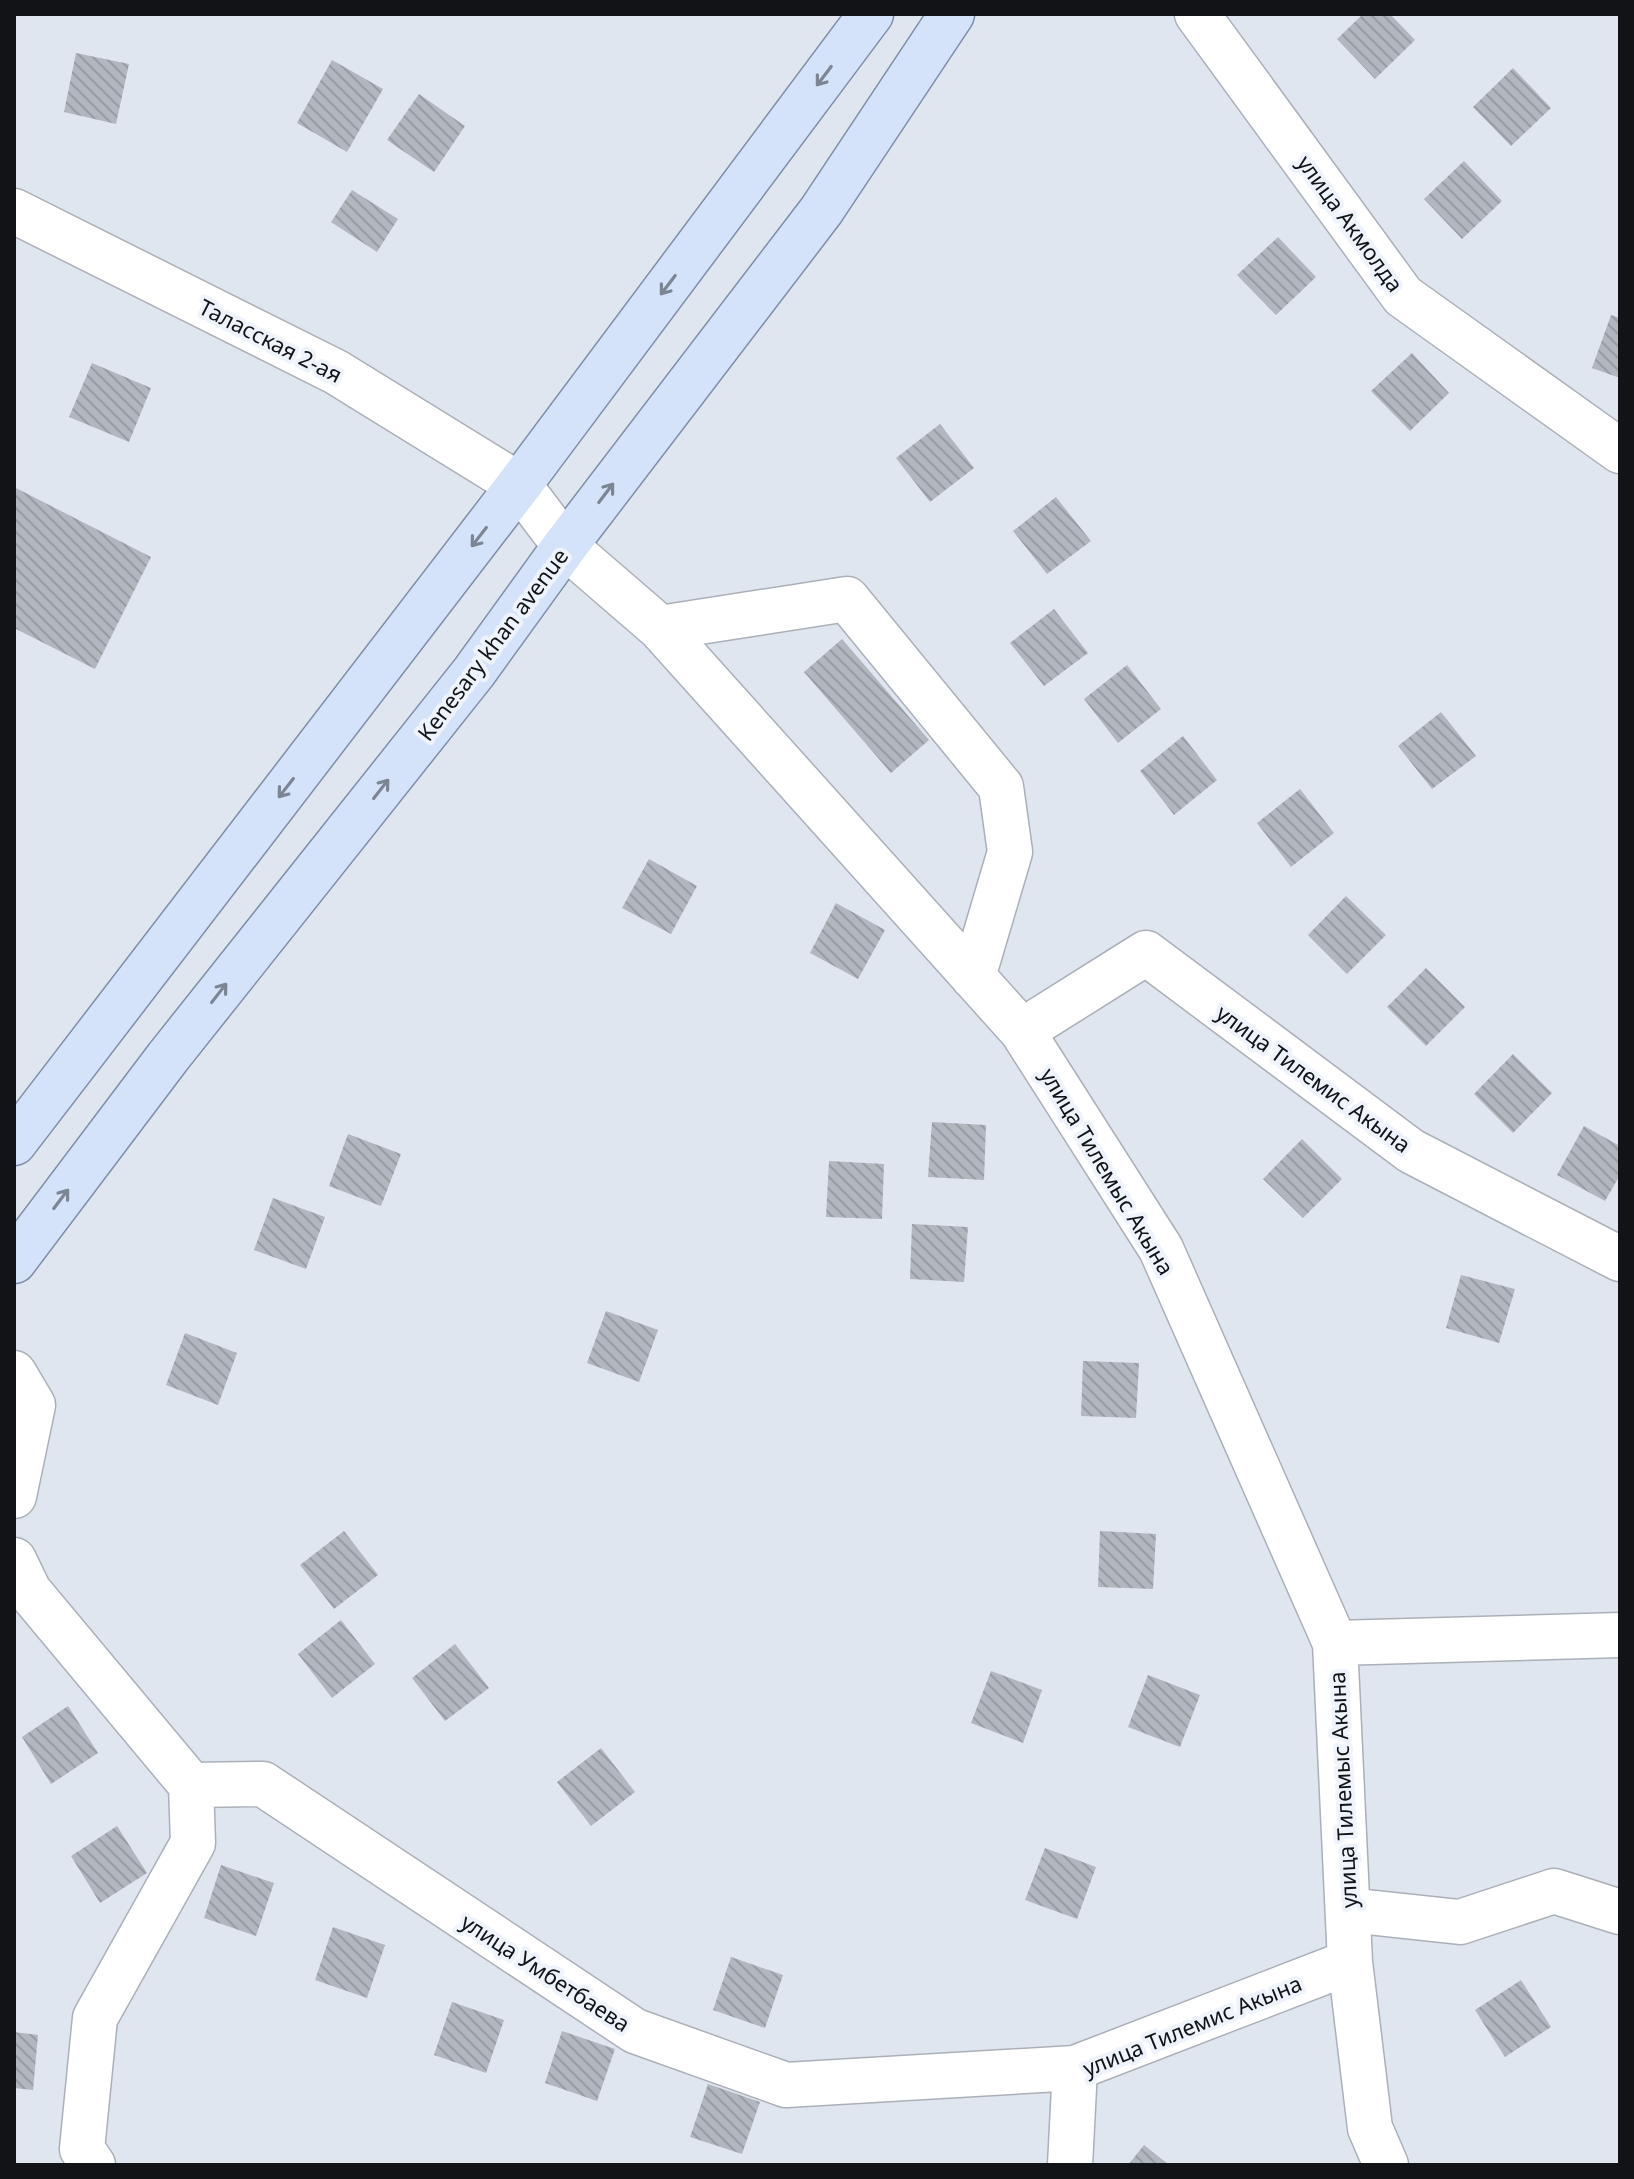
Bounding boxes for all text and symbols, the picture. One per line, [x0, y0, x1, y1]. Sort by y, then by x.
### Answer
one-way arrow [816, 65, 832, 87]
street label: улица Акмолда [1291, 149, 1411, 297]
one-way arrow [660, 274, 677, 295]
street label: Таласская 2-ая [194, 291, 348, 389]
one-way arrow [597, 483, 614, 504]
one-way arrow [470, 526, 487, 547]
street label: Kenesary khan avenue [410, 542, 574, 746]
one-way arrow [278, 777, 295, 798]
one-way arrow [372, 779, 389, 800]
one-way arrow [210, 983, 228, 1003]
street label: улица Тилемис Акына [1211, 997, 1417, 1159]
street label: улица Тилемыс Акына [1034, 1062, 1182, 1280]
one-way arrow [52, 1189, 69, 1210]
street label: улица Тилемыс Акына [1321, 1671, 1363, 1909]
street label: улица Умбетбаева [456, 1906, 636, 2038]
street label: улица Тилемис Акына [1078, 1967, 1306, 2083]

